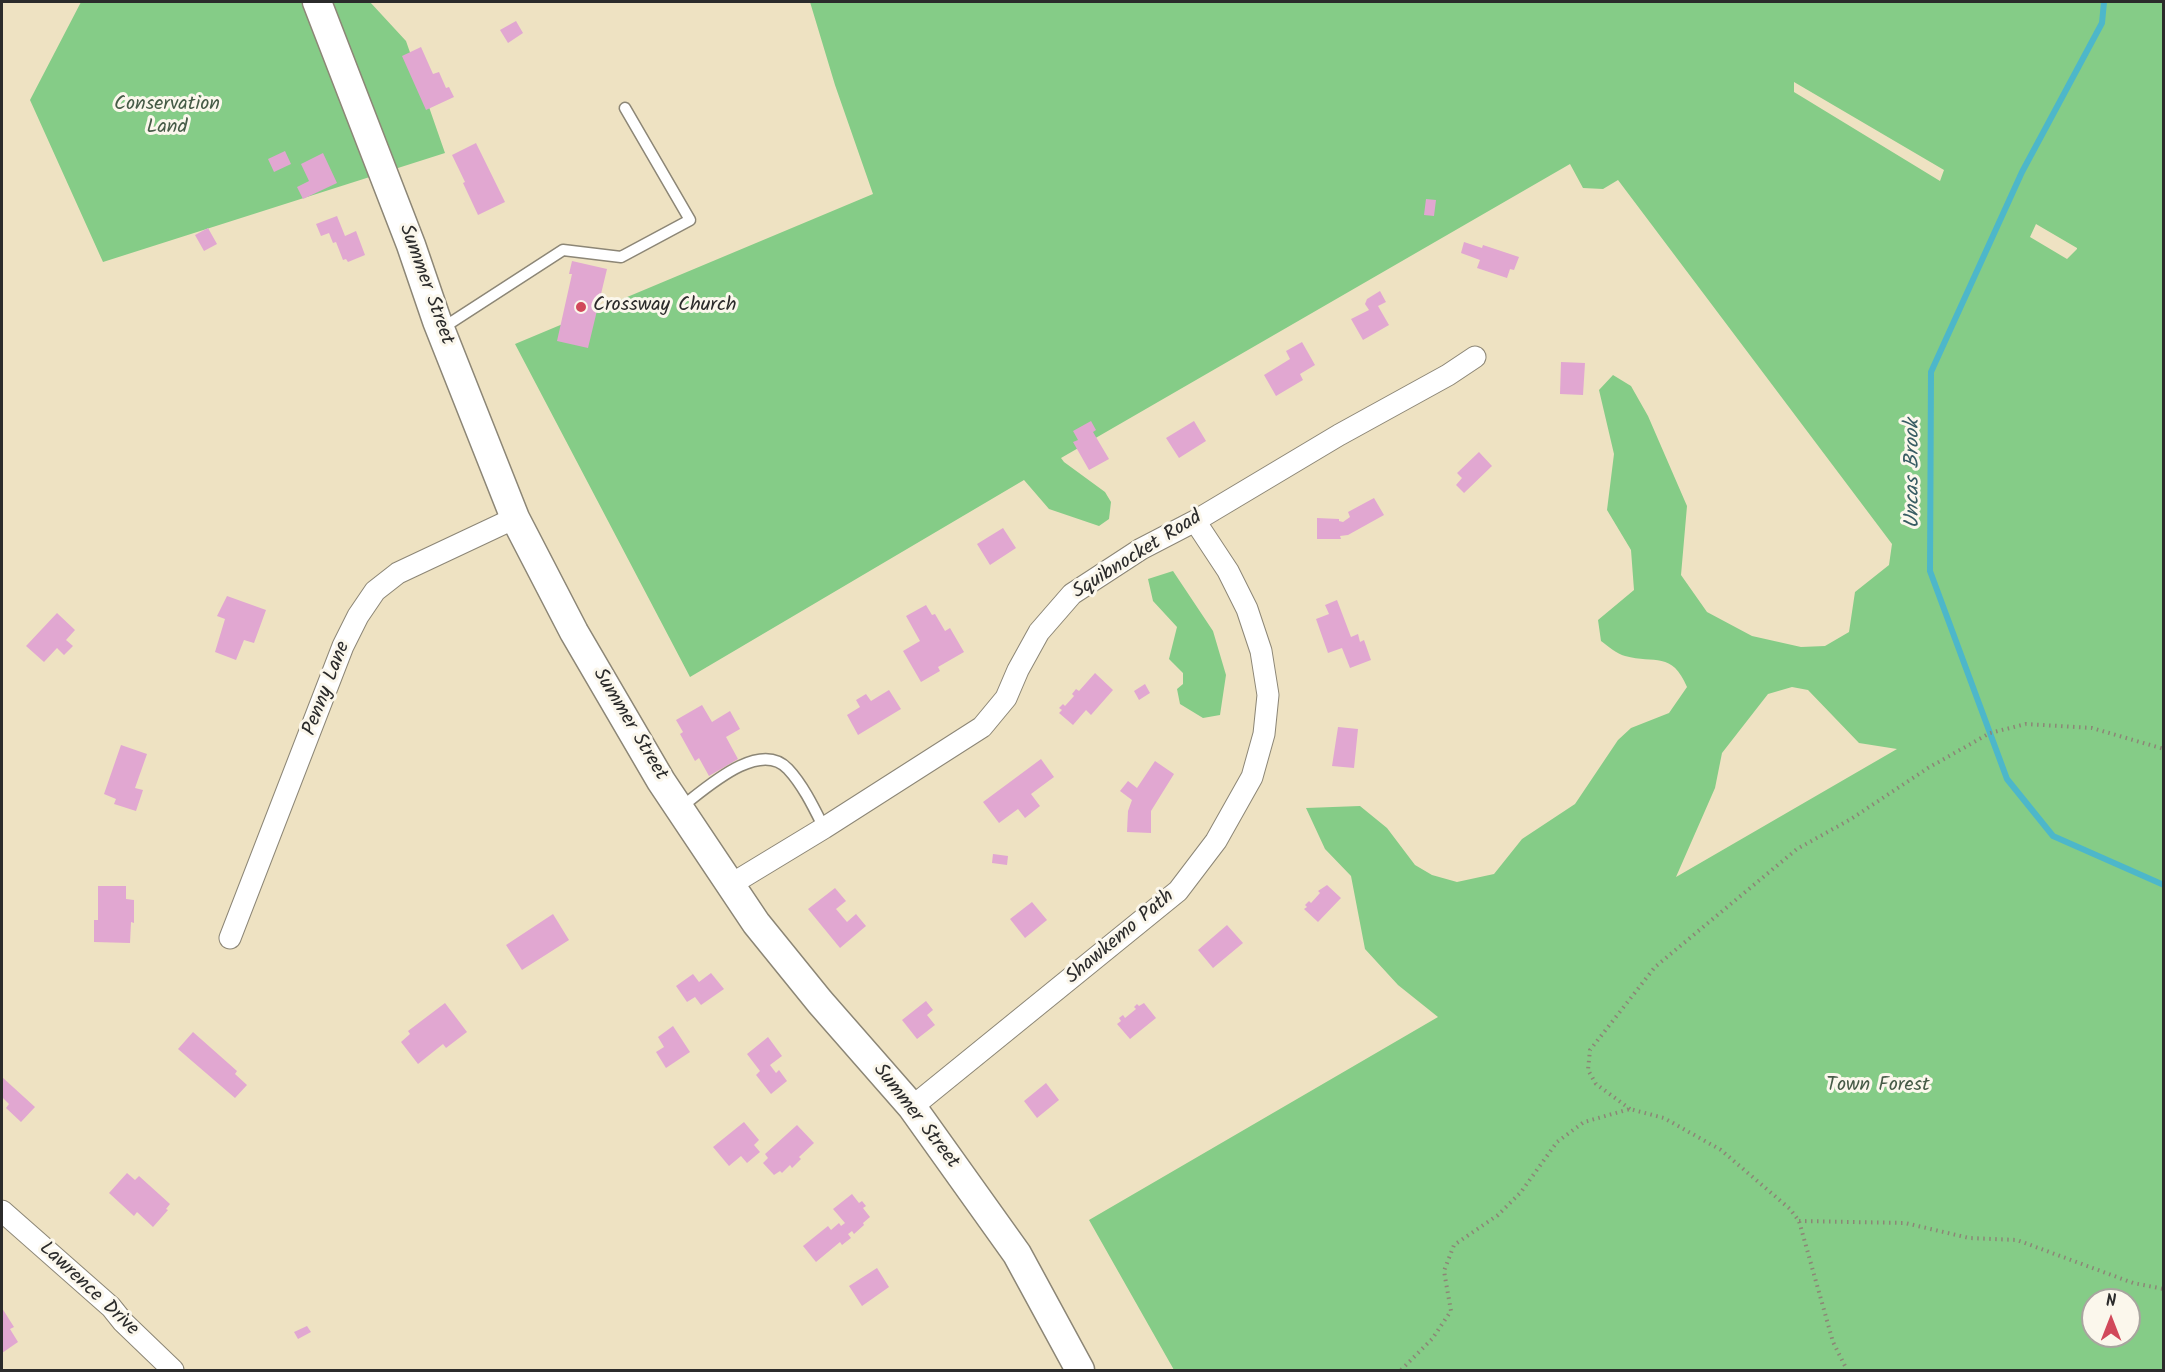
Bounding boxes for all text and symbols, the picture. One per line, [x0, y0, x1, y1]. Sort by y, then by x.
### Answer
park label: Conservation Land [114, 94, 220, 141]
street label: Summer Street [392, 221, 458, 349]
place label: Crossway Church [593, 295, 736, 319]
marker: Crossway Church [574, 300, 588, 314]
water label: Uncas Brook [1901, 419, 1927, 529]
street label: Squibnocket Road [1069, 507, 1207, 605]
street label: Penny Lane [299, 639, 357, 739]
street label: Summer Street [586, 665, 672, 785]
street label: Shawkemo Path [1062, 886, 1180, 990]
street label: Summer Street [867, 1060, 963, 1174]
park label: Town Forest [1826, 1075, 1930, 1099]
street label: Lawrence Drive [33, 1238, 143, 1342]
north arrow [2081, 1288, 2141, 1348]
text: N [2106, 1289, 2116, 1314]

